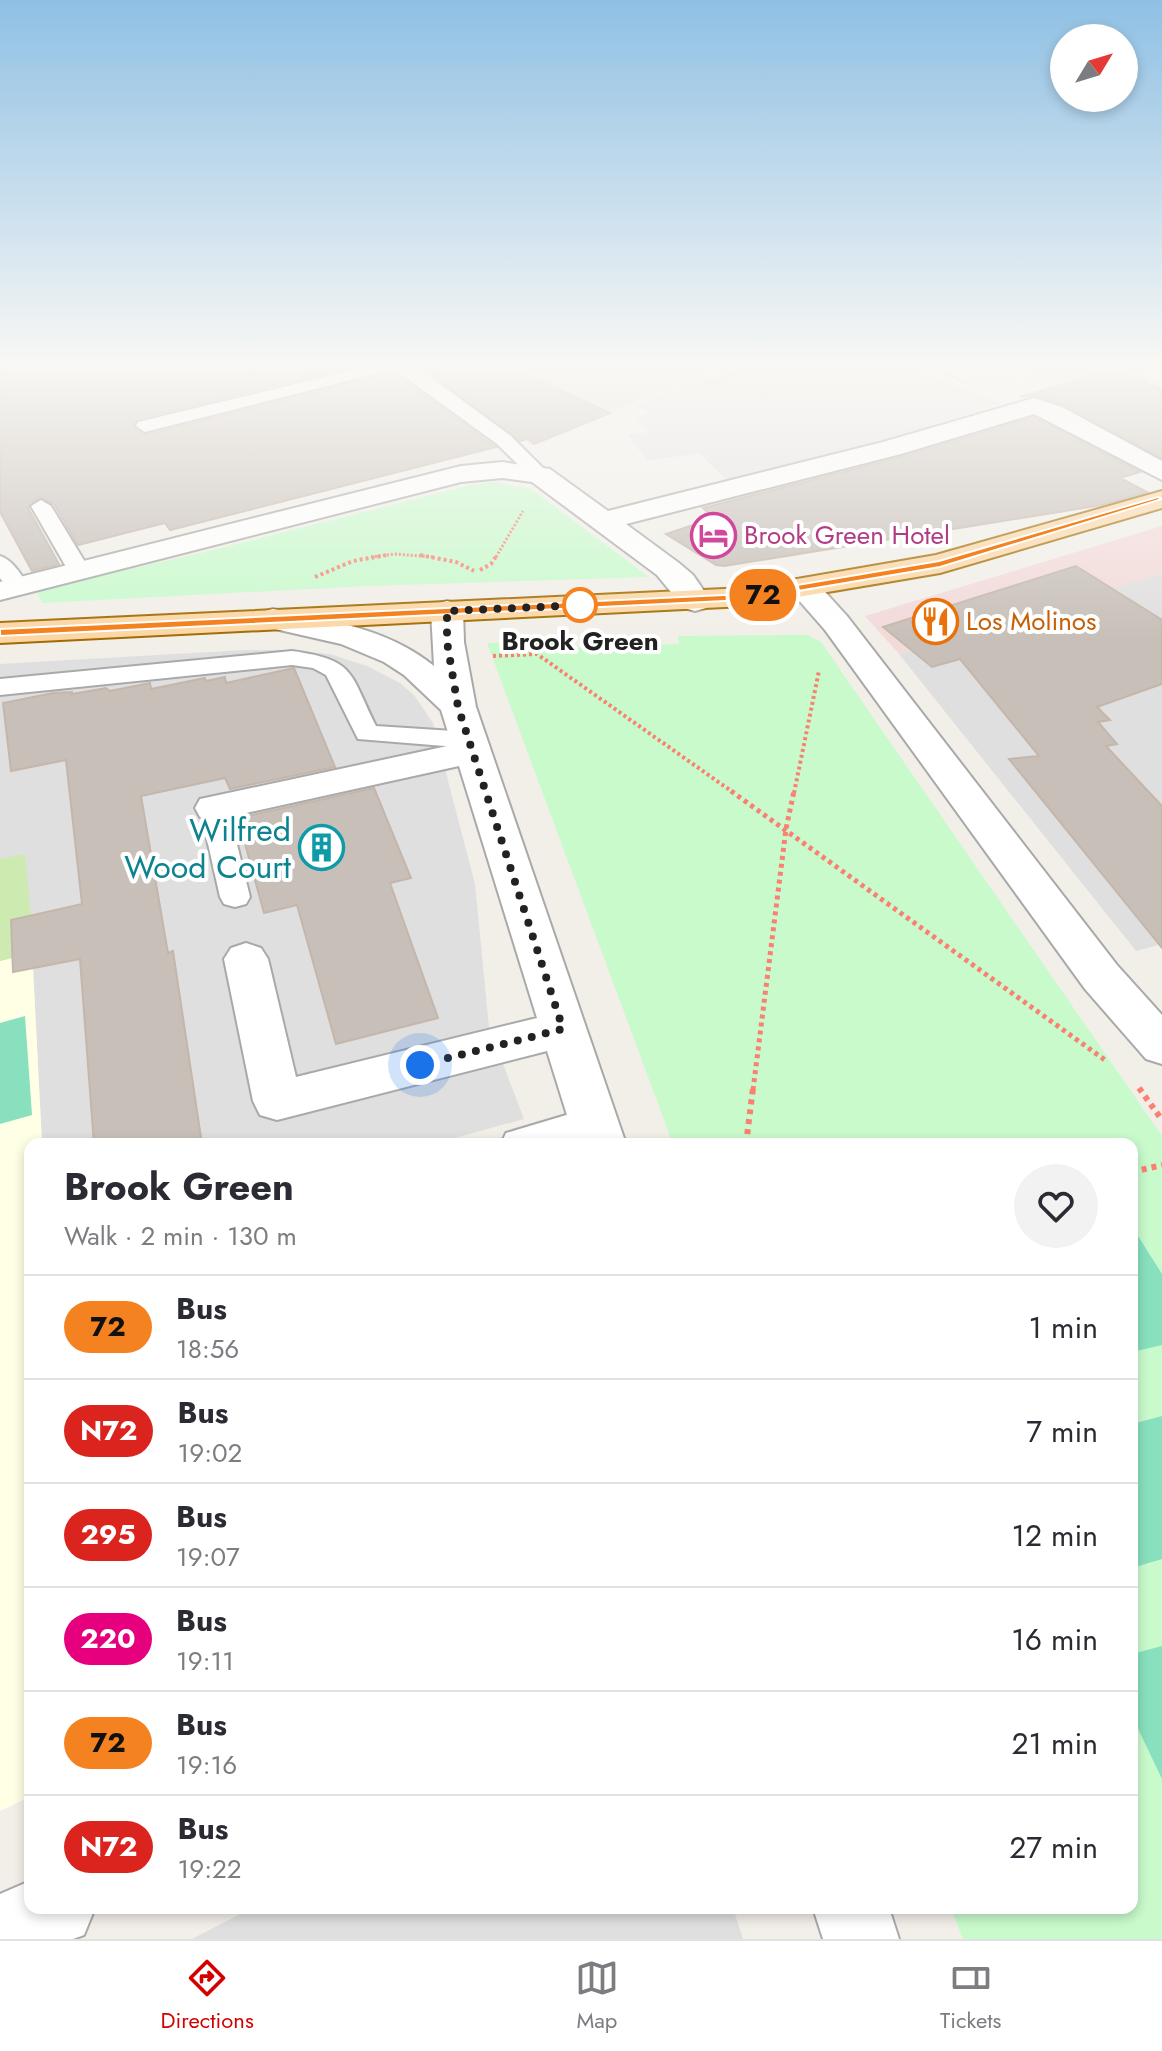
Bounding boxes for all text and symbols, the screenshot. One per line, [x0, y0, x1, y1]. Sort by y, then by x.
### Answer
north arrow [1050, 24, 1138, 112]
map controls [1050, 24, 1138, 112]
hotel icon: Brook Green Hotel [689, 511, 737, 559]
place label: Brook Green Hotel [744, 516, 950, 554]
line badge: 72 [727, 569, 799, 621]
text: 72 [745, 574, 781, 615]
marker: Brook Green [563, 588, 597, 622]
restaurant icon: Los Molinos [911, 597, 959, 645]
place label: Los Molinos [966, 602, 1097, 640]
place label: Brook Green [501, 622, 659, 660]
place label: Wilfred Wood Court [124, 807, 291, 890]
building icon: Wilfred Wood Court [298, 824, 346, 872]
your location [400, 1045, 440, 1085]
text: Brook Green [64, 1159, 294, 1214]
button: heart [1014, 1164, 1098, 1248]
text: Walk · 2 min · 130 m [64, 1217, 297, 1255]
text: Bus [176, 1287, 227, 1330]
text: 72 [90, 1306, 126, 1347]
text: 1 min [1029, 1306, 1098, 1349]
text: 18:56 [176, 1330, 239, 1368]
text: Bus [177, 1391, 228, 1434]
text: N72 [80, 1410, 137, 1451]
text: 7 min [1026, 1410, 1098, 1453]
text: 19:02 [177, 1434, 242, 1472]
text: Bus [176, 1495, 227, 1538]
text: 295 [80, 1514, 136, 1555]
text: 12 min [1011, 1514, 1098, 1557]
text: 19:07 [176, 1538, 240, 1576]
text: Bus [176, 1599, 227, 1642]
text: 220 [80, 1618, 136, 1659]
text: 16 min [1011, 1618, 1098, 1661]
text: 19:11 [176, 1642, 234, 1680]
text: Bus [176, 1703, 227, 1746]
text: 72 [90, 1722, 126, 1763]
text: 21 min [1011, 1722, 1098, 1765]
text: 19:16 [176, 1746, 237, 1784]
text: Bus [177, 1807, 228, 1850]
text: N72 [80, 1826, 137, 1867]
text: 27 min [1009, 1826, 1098, 1869]
text: 19:22 [177, 1850, 242, 1888]
tab: Directions [161, 1956, 254, 2036]
tab: Map [575, 1956, 619, 2036]
tab: Tickets [940, 1956, 1001, 2036]

